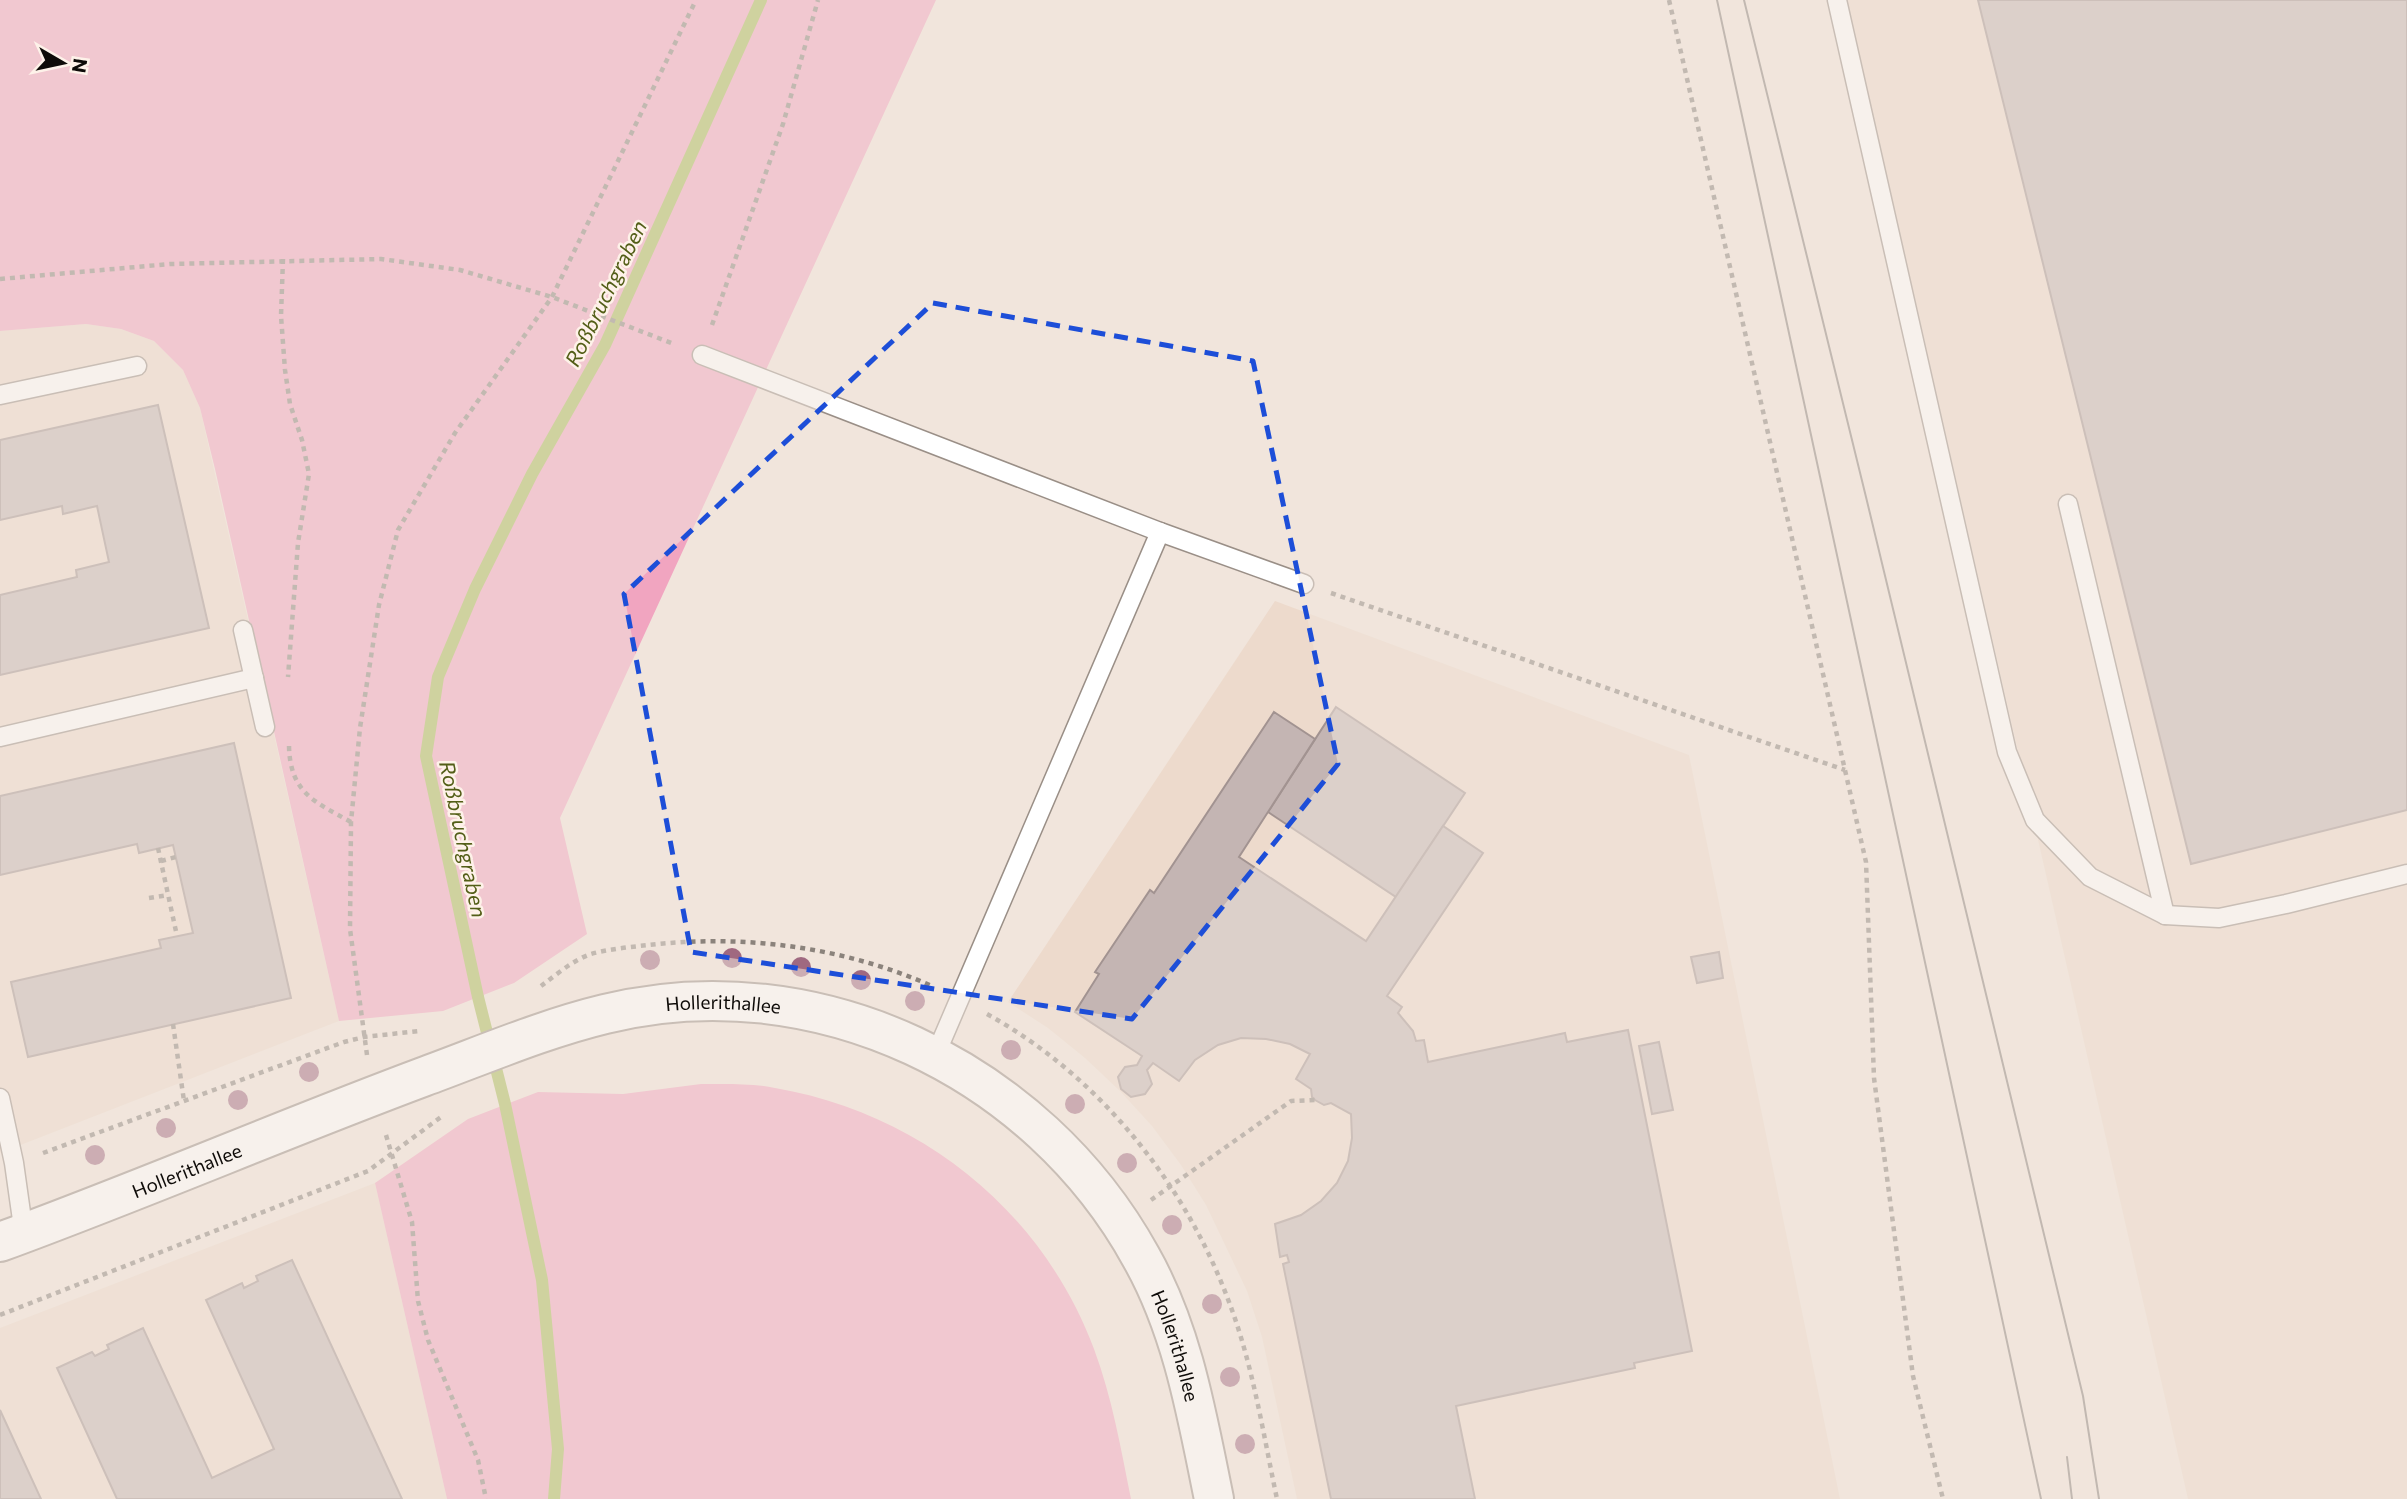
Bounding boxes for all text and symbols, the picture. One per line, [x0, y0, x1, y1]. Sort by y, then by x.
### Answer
north arrow [28, 28, 98, 98]
text: N [68, 57, 93, 75]
water label: Roßbruchgraben [559, 216, 651, 370]
water label: Roßbruchgraben [435, 758, 493, 920]
street label: Hollerithallee [664, 989, 783, 1017]
street label: Hollerithallee [128, 1138, 245, 1202]
street label: Hollerithallee [1147, 1286, 1205, 1404]

